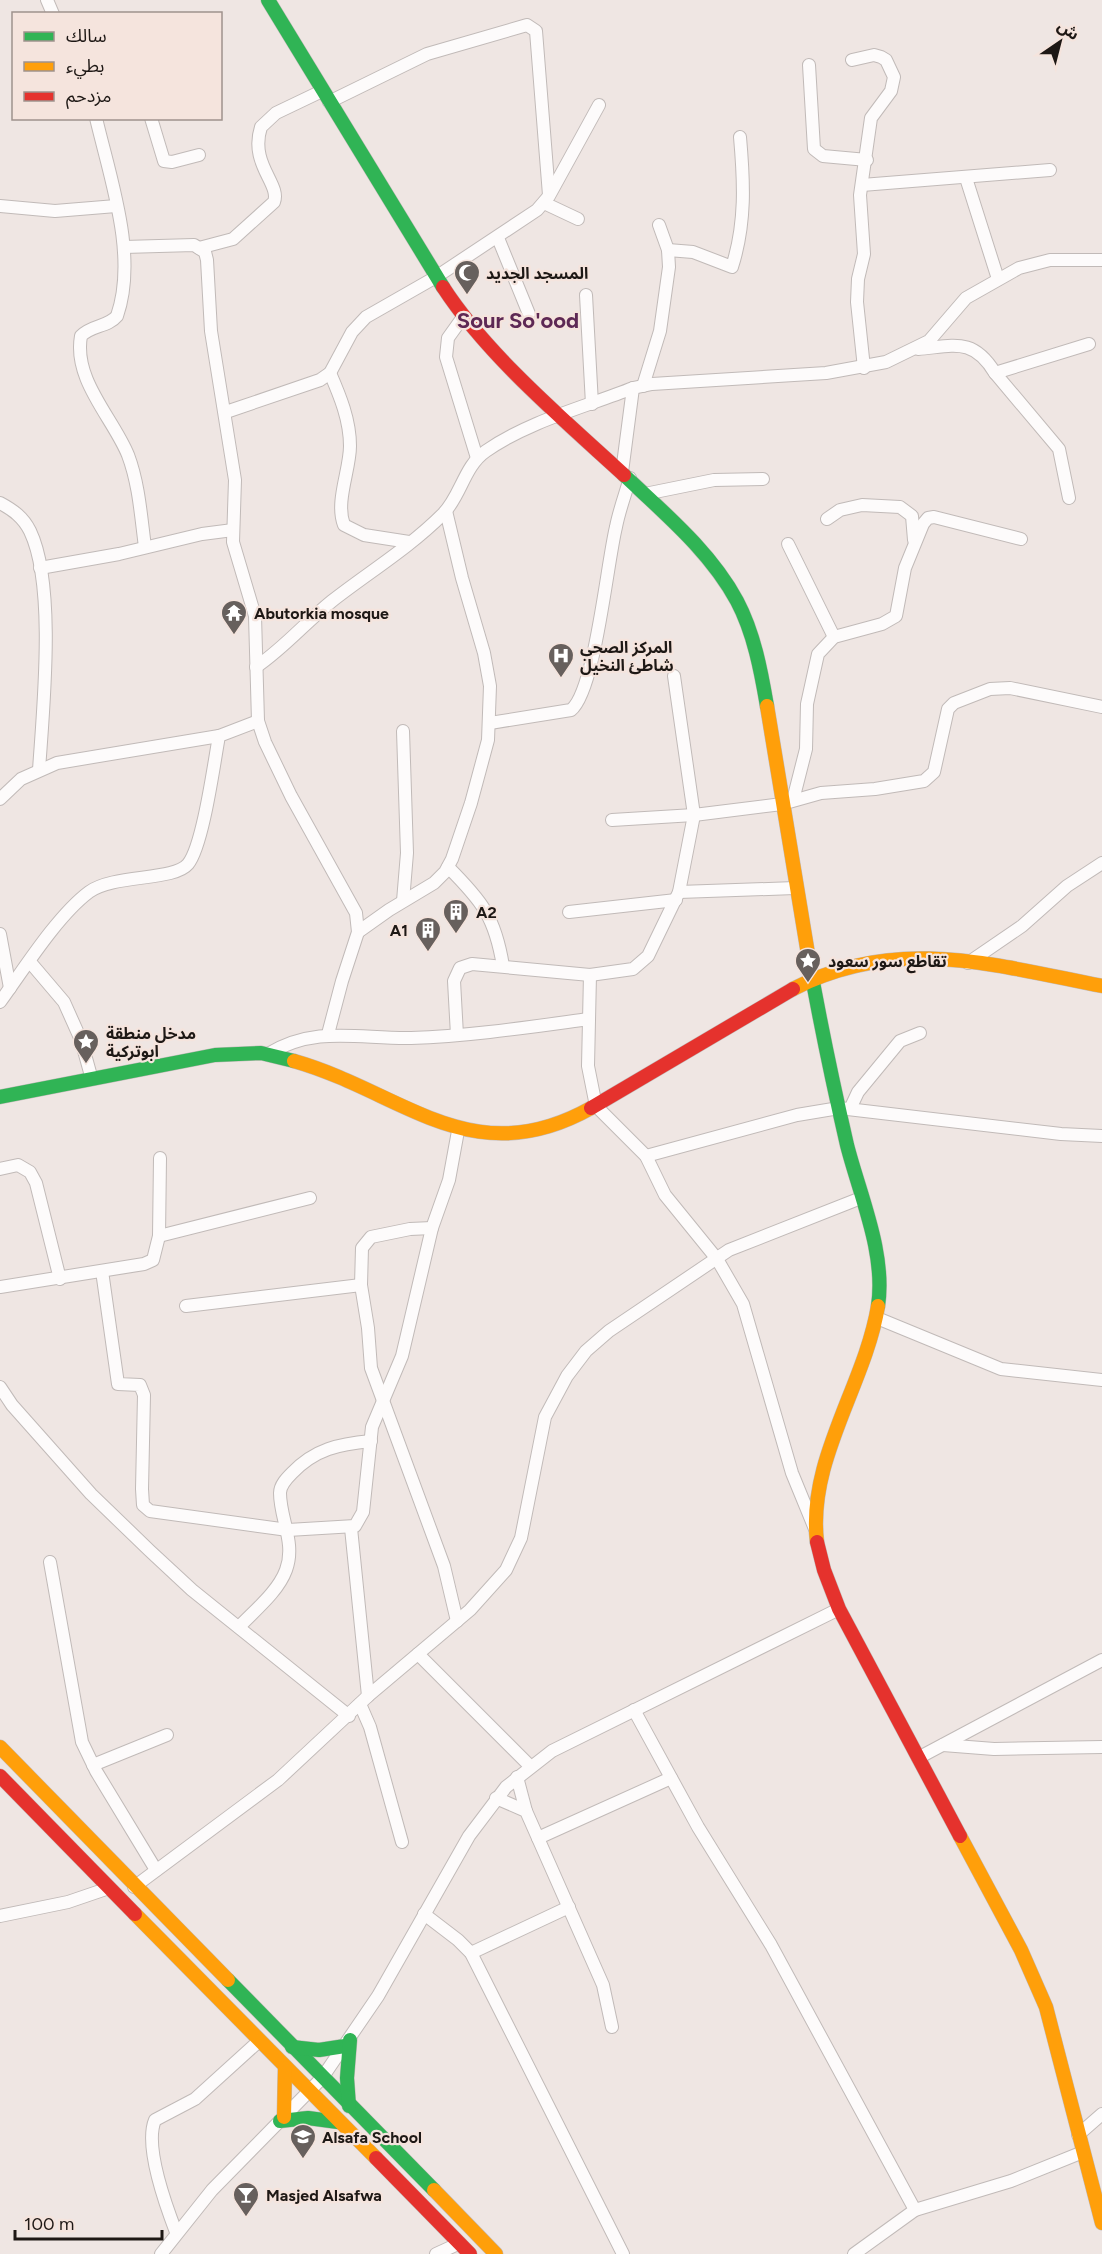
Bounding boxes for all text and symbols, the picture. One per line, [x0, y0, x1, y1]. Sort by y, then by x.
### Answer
legend [12, 12, 222, 120]
north arrow [1030, 12, 1090, 72]
text: ش [1054, 16, 1083, 44]
text: سالك [66, 25, 107, 47]
text: بطيء [66, 55, 104, 79]
text: مزدحم [66, 85, 111, 109]
mosque icon: المسجد الجديد [452, 258, 482, 296]
place label: المسجد الجديد [486, 264, 588, 283]
district label: Sour So'ood [457, 307, 579, 334]
temple icon: Abutorkia mosque [219, 598, 249, 636]
place label: Abutorkia mosque [254, 604, 389, 623]
place label: المركز الصحي شاطئ النخيل [580, 638, 674, 675]
hospital icon: المركز الصحي شاطئ النخيل [546, 641, 576, 679]
building icon: A2 [441, 897, 471, 935]
place label: A2 [476, 903, 497, 922]
building icon: A1 [413, 915, 443, 953]
place label: A1 [390, 921, 408, 940]
place icon: تقاطع سور سعود [793, 946, 823, 984]
place label: تقاطع سور سعود [828, 952, 947, 974]
place label: مدخل منطقة ابوتركية [106, 1024, 196, 1061]
place icon: مدخل منطقة ابوتركية [71, 1027, 101, 1065]
school or university icon: Alsafa School [288, 2122, 318, 2160]
place label: Alsafa School [322, 2128, 422, 2147]
bar icon: Masjed Alsafwa [231, 2180, 261, 2218]
place label: Masjed Alsafwa [266, 2186, 382, 2205]
scale bar [15, 2203, 162, 2241]
text: 100 m [24, 2213, 74, 2235]

